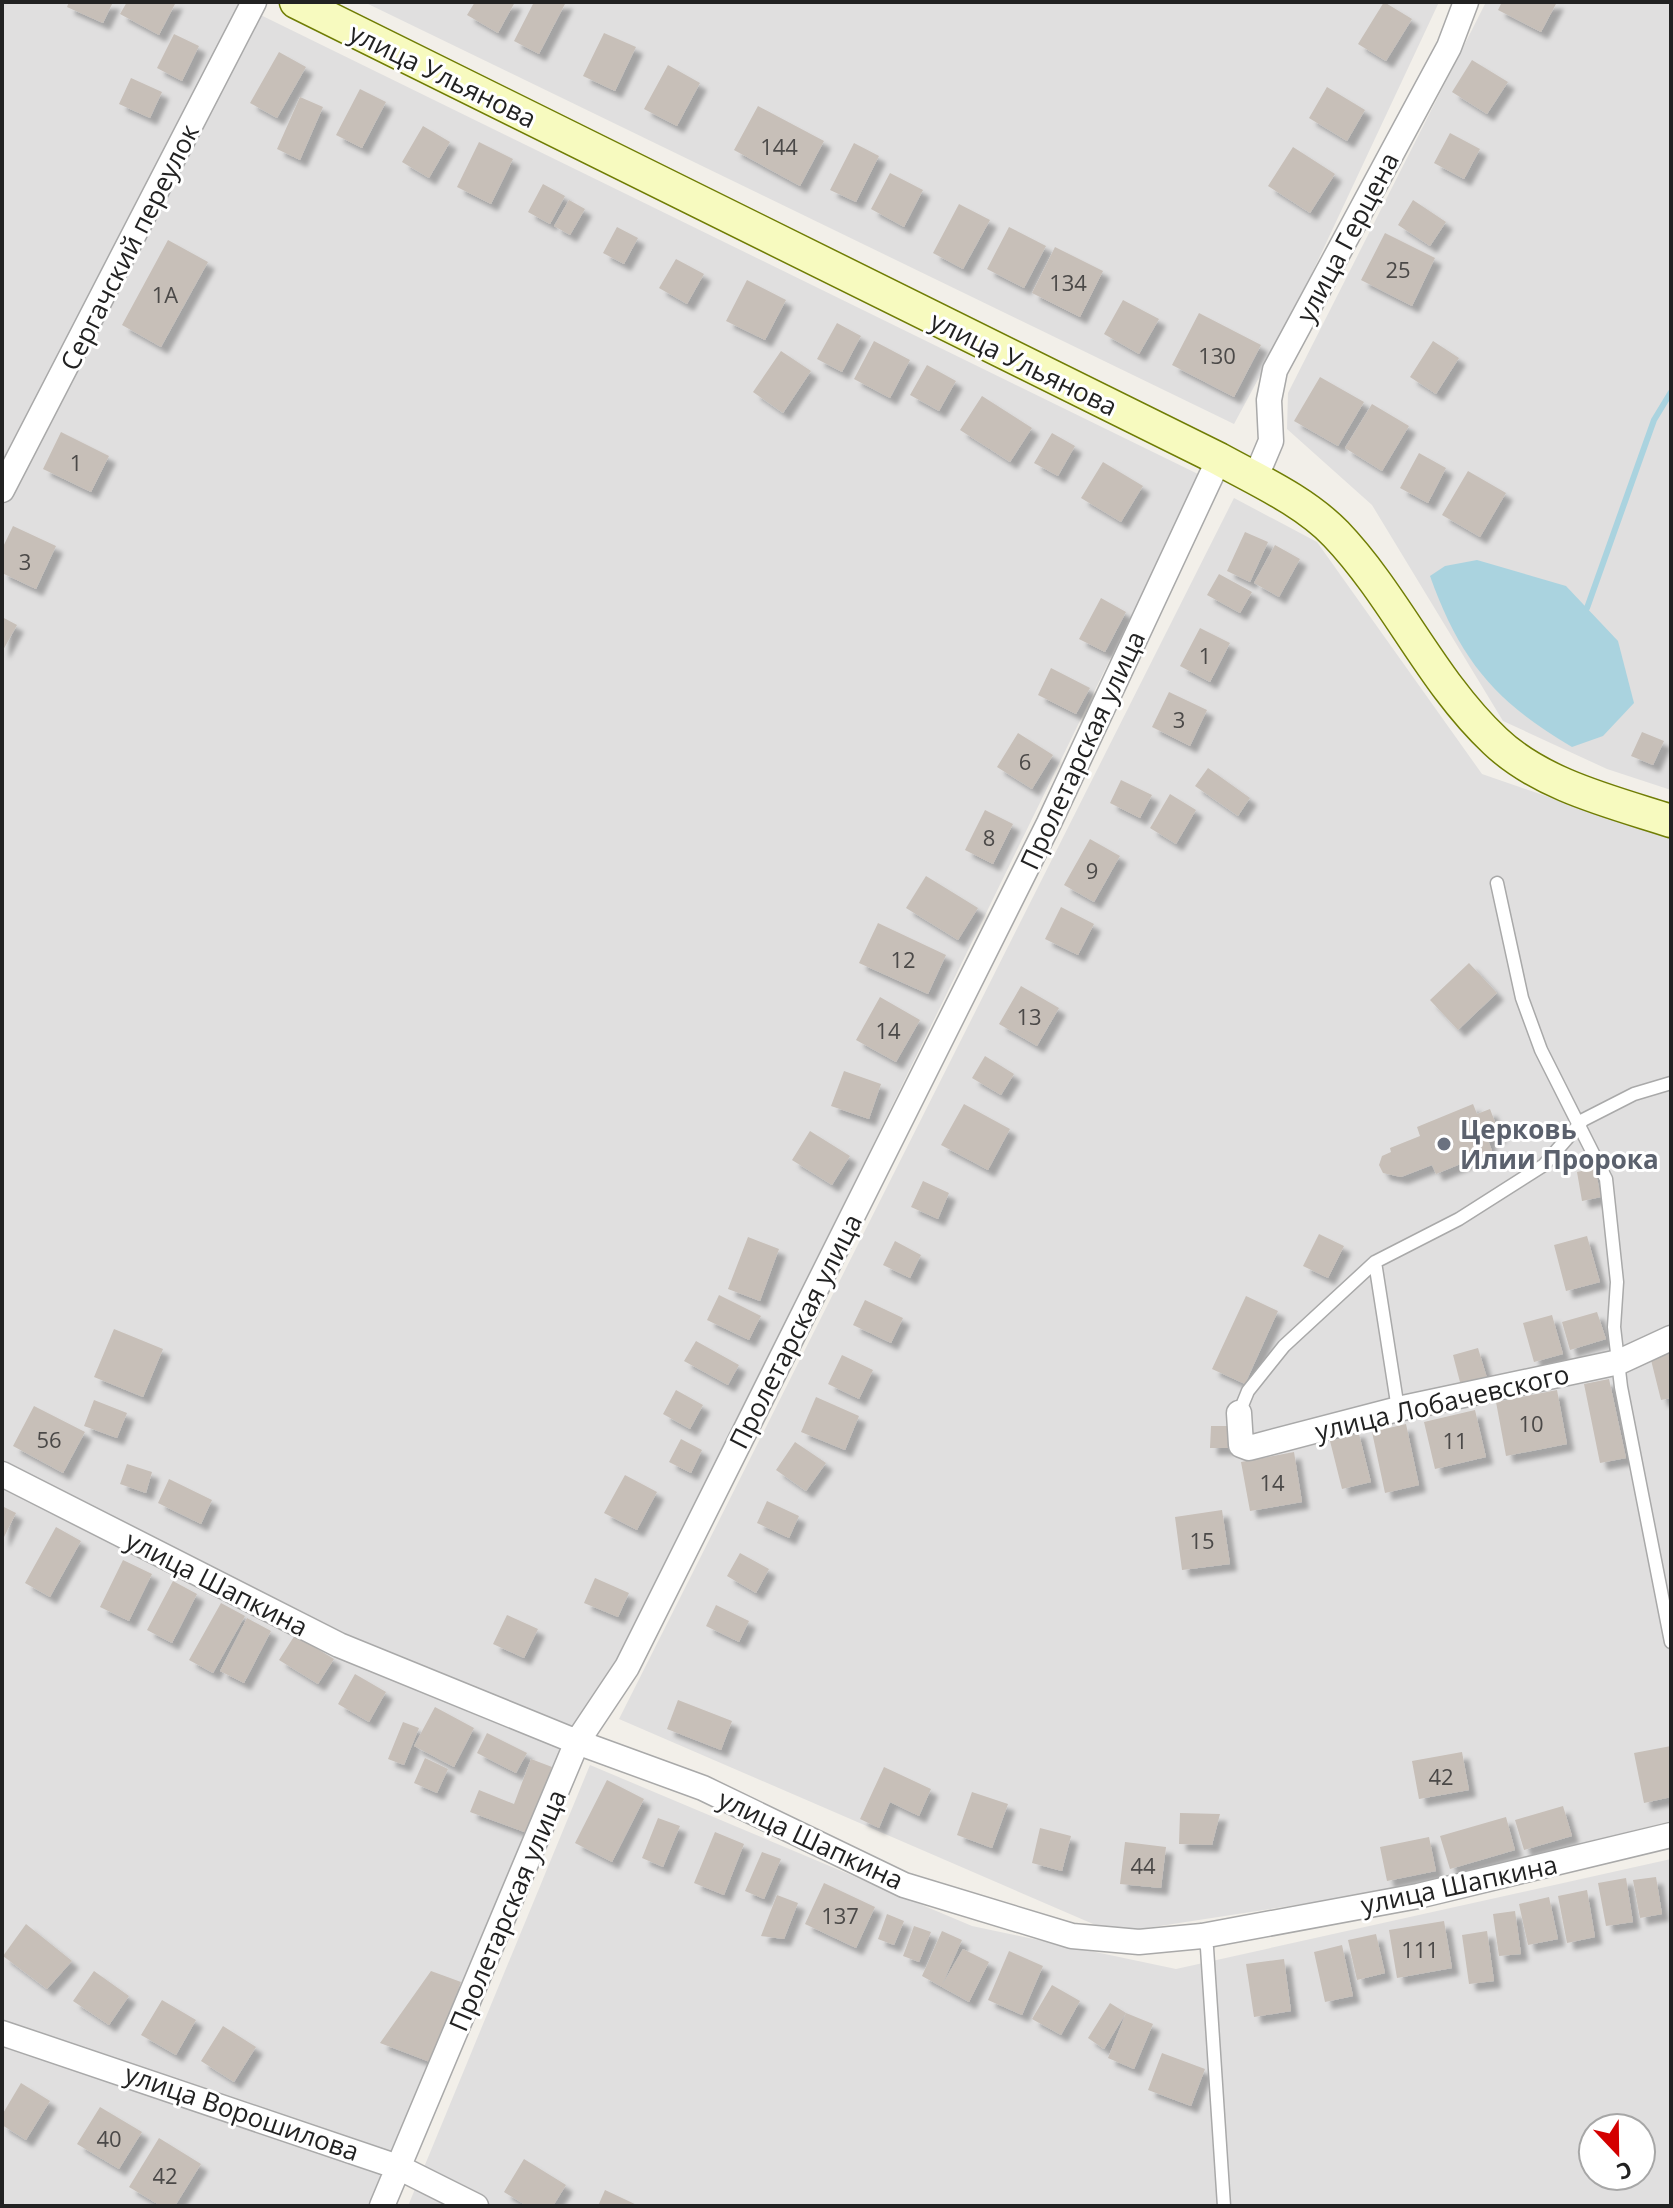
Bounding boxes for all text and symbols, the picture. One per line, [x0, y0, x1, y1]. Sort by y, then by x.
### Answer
street label: улица Ульянова [343, 14, 543, 136]
street label: Сергачский переулок [51, 117, 207, 376]
house number: 144 [760, 131, 798, 161]
street label: улица Герцена [1287, 146, 1407, 328]
house number: 25 [1385, 254, 1411, 284]
house number: 134 [1049, 267, 1087, 297]
house number: 1А [152, 279, 178, 309]
street label: улица Ульянова [924, 302, 1124, 424]
house number: 130 [1198, 340, 1236, 370]
house number: 1 [70, 447, 82, 477]
house number: 3 [19, 546, 31, 576]
street label: Пролетарская улица [1011, 625, 1153, 875]
house number: 1 [1199, 640, 1211, 670]
house number: 3 [1173, 704, 1185, 734]
house number: 6 [1019, 746, 1031, 776]
house number: 8 [983, 822, 995, 852]
house number: 9 [1086, 855, 1098, 885]
house number: 12 [890, 944, 916, 974]
house number: 13 [1016, 1001, 1042, 1031]
house number: 14 [875, 1015, 901, 1045]
place label: Церковь Илии Пророка [1460, 1111, 1659, 1177]
marker: Церковь Илии Пророка [1435, 1135, 1453, 1153]
street label: Пролетарская улица [720, 1207, 870, 1455]
street label: улица Лобачевского [1312, 1355, 1572, 1449]
house number: 10 [1518, 1408, 1544, 1438]
house number: 56 [36, 1424, 62, 1454]
house number: 11 [1442, 1425, 1468, 1455]
house number: 14 [1259, 1467, 1285, 1497]
street label: улица Шапкина [120, 1522, 314, 1644]
house number: 15 [1189, 1525, 1215, 1555]
house number: 42 [1428, 1761, 1454, 1791]
street label: улица Шапкина [713, 1780, 909, 1898]
street label: Пролетарская улица [440, 1784, 574, 2036]
street label: улица Шапкина [1357, 1846, 1561, 1922]
house number: 44 [1130, 1850, 1156, 1880]
house number: 137 [821, 1900, 859, 1930]
house number: 111 [1401, 1934, 1439, 1964]
street label: улица Ворошилова [120, 2055, 364, 2169]
north arrow [1577, 2112, 1657, 2192]
house number: 40 [96, 2123, 122, 2153]
text: С [1613, 2155, 1637, 2188]
house number: 42 [152, 2160, 178, 2190]

